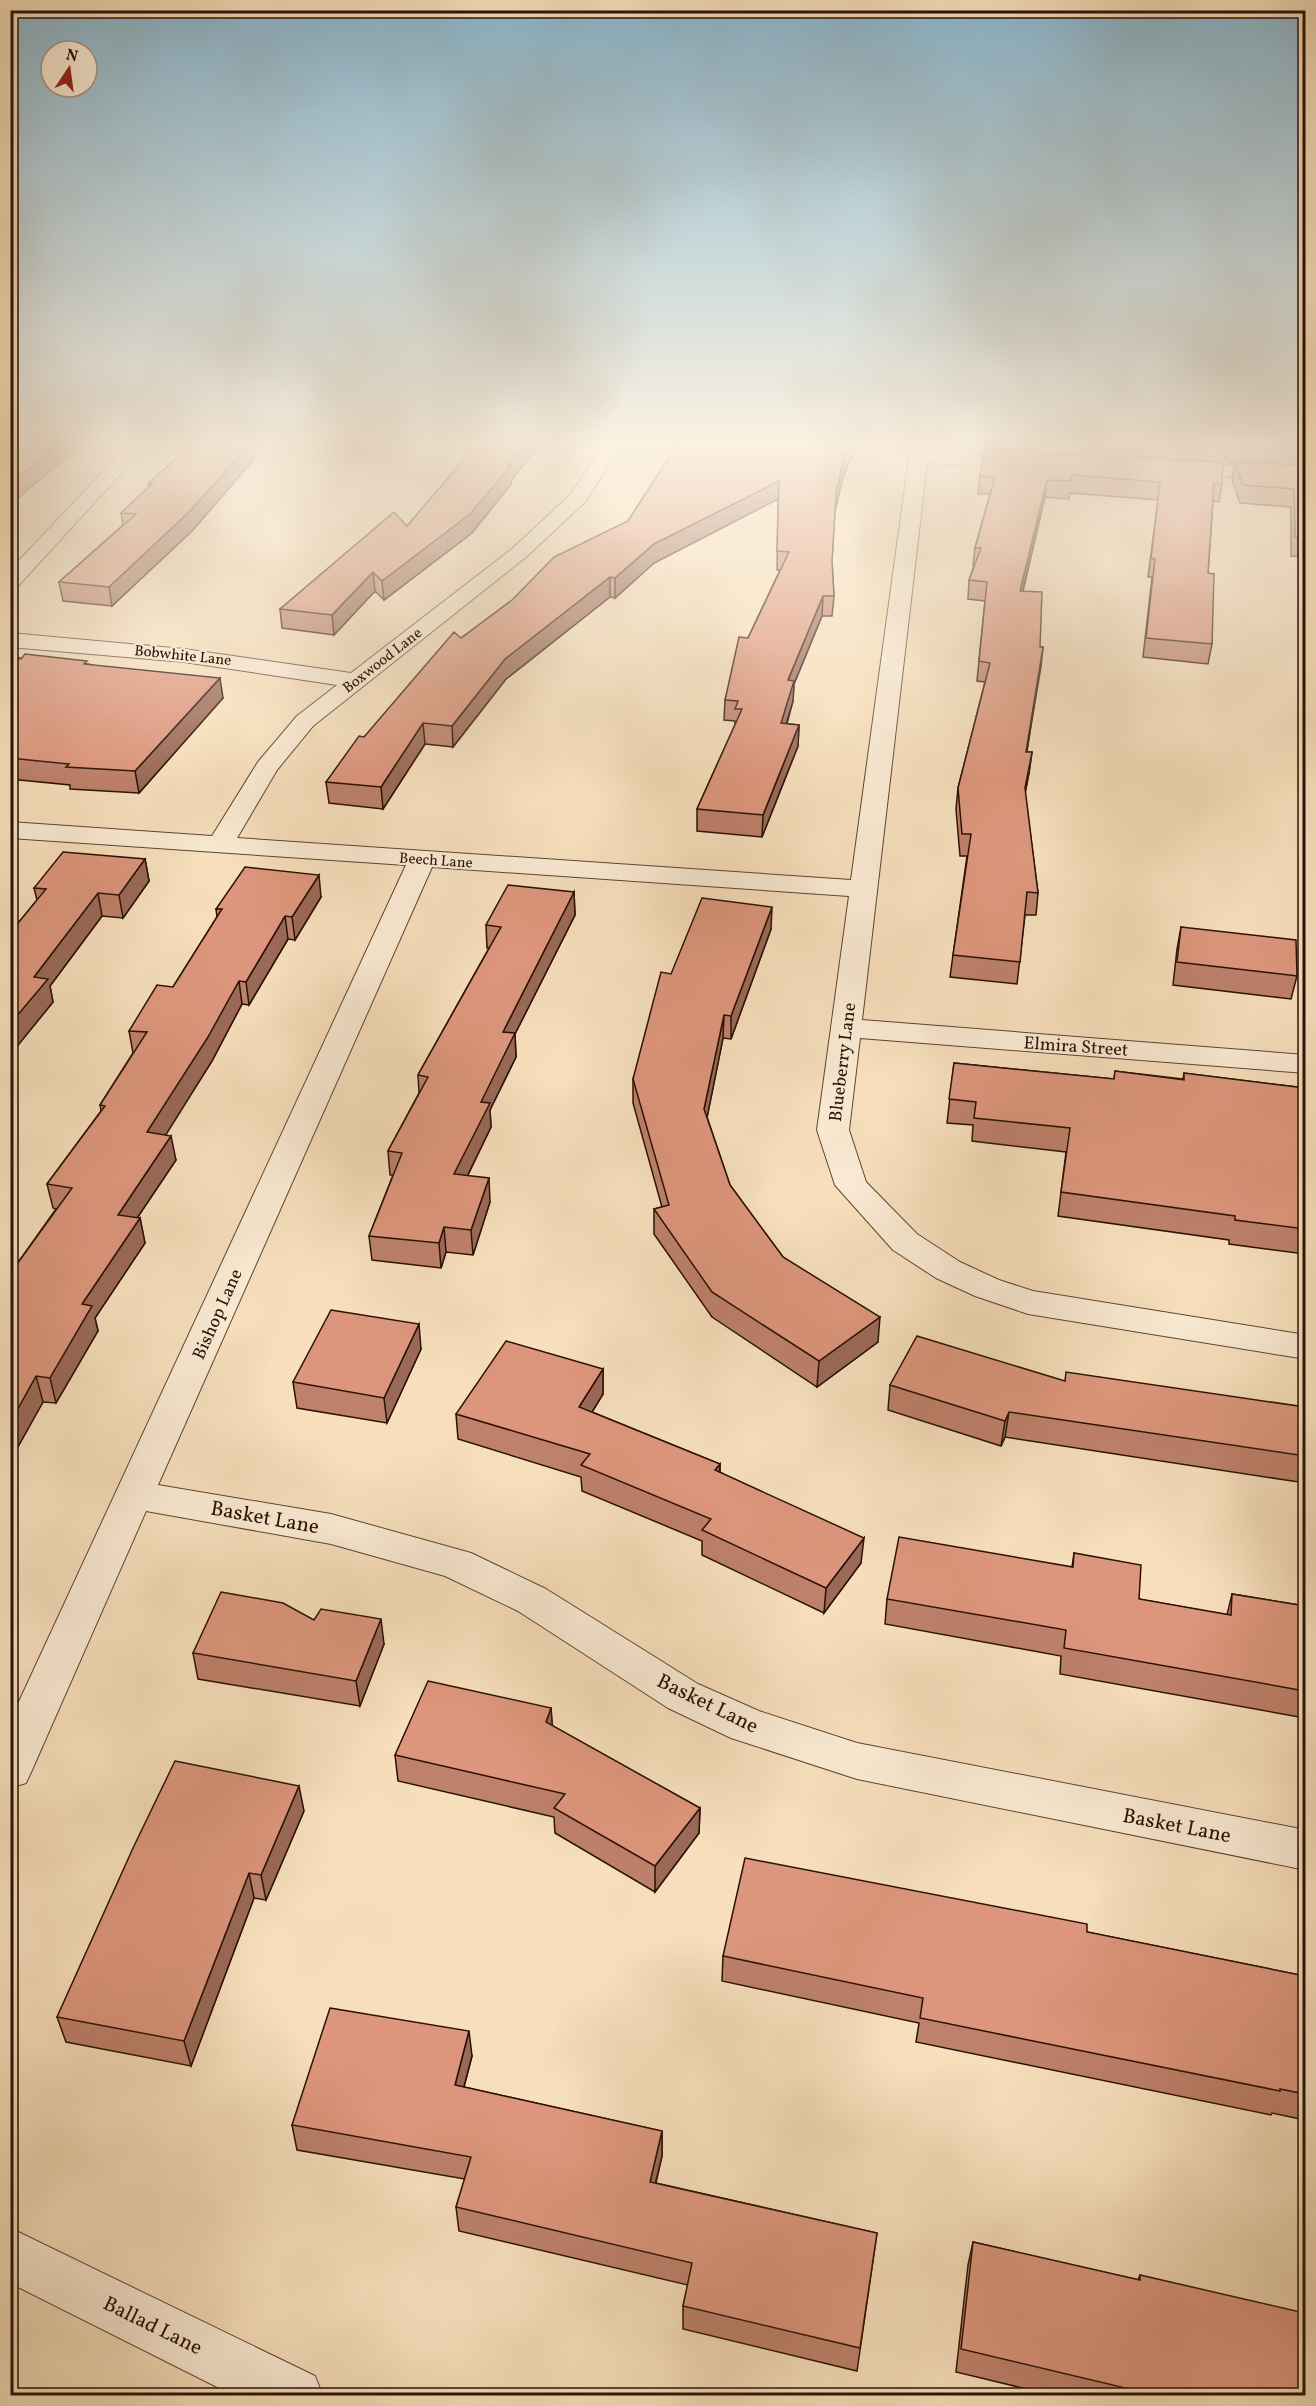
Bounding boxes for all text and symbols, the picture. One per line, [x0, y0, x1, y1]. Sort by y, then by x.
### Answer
north arrow [39, 39, 99, 99]
text: N [64, 44, 80, 68]
street label: Boxwood Lane [339, 623, 427, 699]
street label: Bobwhite Lane [133, 641, 232, 672]
street label: Beech Lane [398, 848, 473, 875]
street label: Blueberry Lane [824, 1001, 863, 1123]
street label: Elmira Street [1023, 1031, 1129, 1064]
street label: Bishop Lane [187, 1265, 249, 1364]
street label: Basket Lane [208, 1495, 321, 1542]
street label: Basket Lane [652, 1667, 763, 1741]
street label: Basket Lane [1120, 1802, 1233, 1851]
street label: Ballad Lane [98, 2290, 207, 2363]

